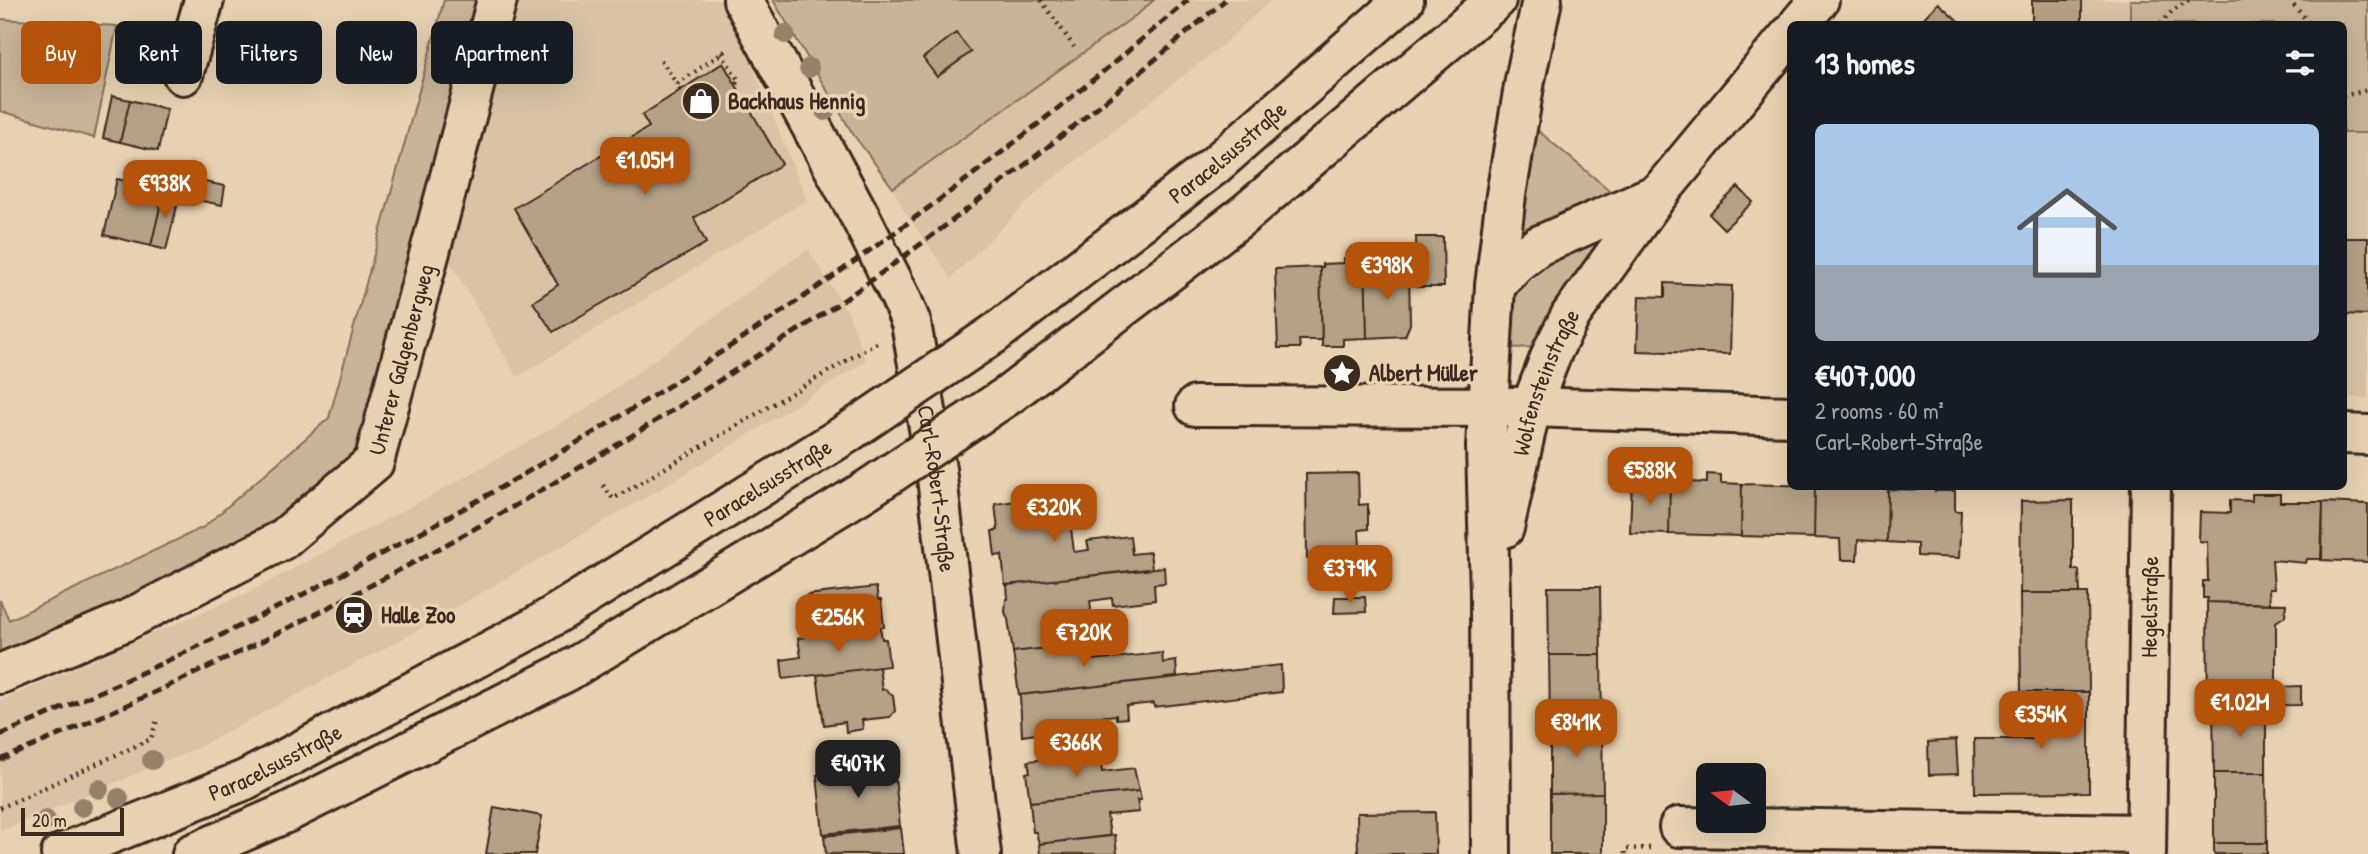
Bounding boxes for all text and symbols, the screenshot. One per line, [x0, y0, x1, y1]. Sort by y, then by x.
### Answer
chip: Buy [21, 21, 101, 84]
chip: Rent [115, 21, 202, 84]
chip: Filters [216, 21, 322, 84]
chip: New [336, 21, 417, 84]
chip: Apartment [431, 21, 573, 84]
text: 13 homes [1815, 43, 1915, 83]
icon: filters [2281, 44, 2319, 82]
shop icon: Backhaus Hennig [680, 80, 722, 122]
place label: Backhaus Hennig [728, 85, 865, 117]
street label: Paracelsusstraße [1162, 94, 1293, 210]
pin: €1.05M [588, 138, 702, 197]
text: €1.05M [616, 144, 674, 175]
pin: €938K [116, 160, 214, 220]
text: €938K [139, 167, 191, 198]
icon: home [2004, 170, 2130, 296]
pin: €398K [1338, 243, 1436, 302]
text: €398K [1361, 249, 1413, 280]
street label: Unterer Galgenbergweg [361, 261, 441, 458]
street label: Wolfensteinstraße [1505, 302, 1586, 459]
place icon: Albert Müller [1321, 352, 1363, 394]
text: €407,000 [1815, 355, 1915, 395]
place label: Albert Müller [1369, 357, 1478, 388]
text: 2 rooms · 60 m² [1815, 395, 1944, 426]
street label: Carl-Robert-Straße [910, 403, 964, 574]
text: Carl-Robert-Straße [1815, 426, 1983, 457]
street label: Paracelsusstraße [698, 431, 837, 534]
pin: €588K [1601, 448, 1699, 507]
text: €588K [1624, 454, 1676, 485]
pin: €320K [1005, 484, 1103, 544]
text: €320K [1027, 491, 1081, 522]
pin: €379K [1301, 546, 1399, 605]
text: €379K [1323, 552, 1377, 583]
street label: Hegelstraße [2133, 556, 2165, 658]
station icon: Halle Zoo [333, 594, 375, 636]
pin: €256K [789, 594, 887, 654]
place label: Halle Zoo [381, 599, 456, 630]
text: €256K [812, 601, 864, 632]
pin: €720K [1035, 610, 1133, 669]
text: €720K [1056, 616, 1112, 647]
pin: €1.02M [2183, 680, 2297, 739]
text: €1.02M [2210, 686, 2270, 717]
pin: €354K [1992, 692, 2090, 751]
text: €354K [2015, 698, 2067, 729]
pin: €841K [1527, 700, 1625, 759]
text: €841K [1551, 706, 1601, 737]
street label: Paracelsusstraße [204, 716, 347, 808]
pin: €366K [1027, 720, 1125, 779]
text: €366K [1050, 726, 1102, 757]
pin: €407K [809, 740, 907, 800]
text: €407K [831, 747, 885, 778]
north arrow [1696, 763, 1766, 833]
map controls [1696, 763, 1766, 833]
scale bar [21, 805, 124, 837]
text: 20 m [32, 807, 67, 833]

